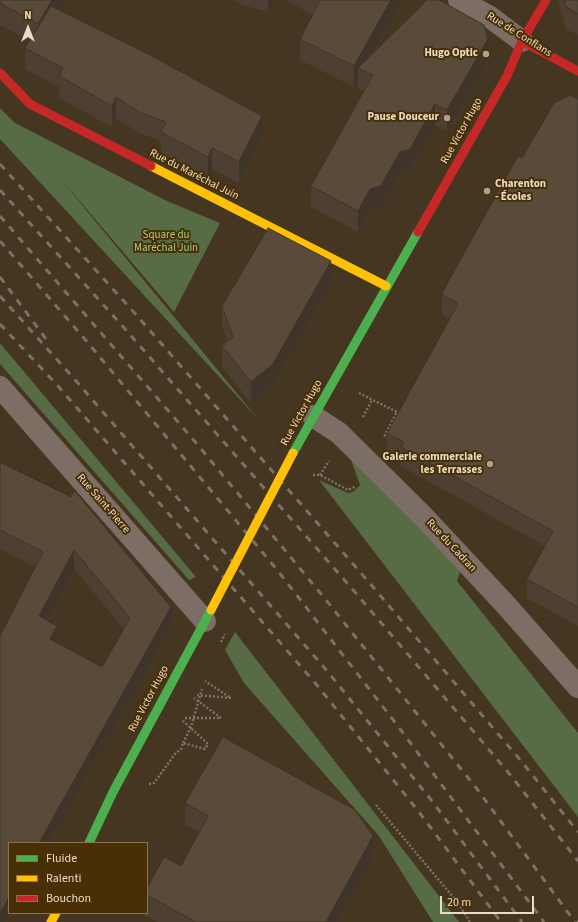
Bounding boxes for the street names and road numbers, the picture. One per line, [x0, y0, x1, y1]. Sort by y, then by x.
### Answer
street label: Rue de Conflans [484, 10, 554, 60]
street label: Rue Victor Hugo [438, 96, 486, 166]
street label: Rue du Maréchal Juin [147, 147, 241, 203]
street label: Rue Victor Hugo [278, 378, 326, 448]
street label: Rue Saint-Pierre [74, 472, 132, 536]
street label: Rue du Cadran [423, 517, 479, 575]
street label: Rue Victor Hugo [126, 664, 172, 734]

